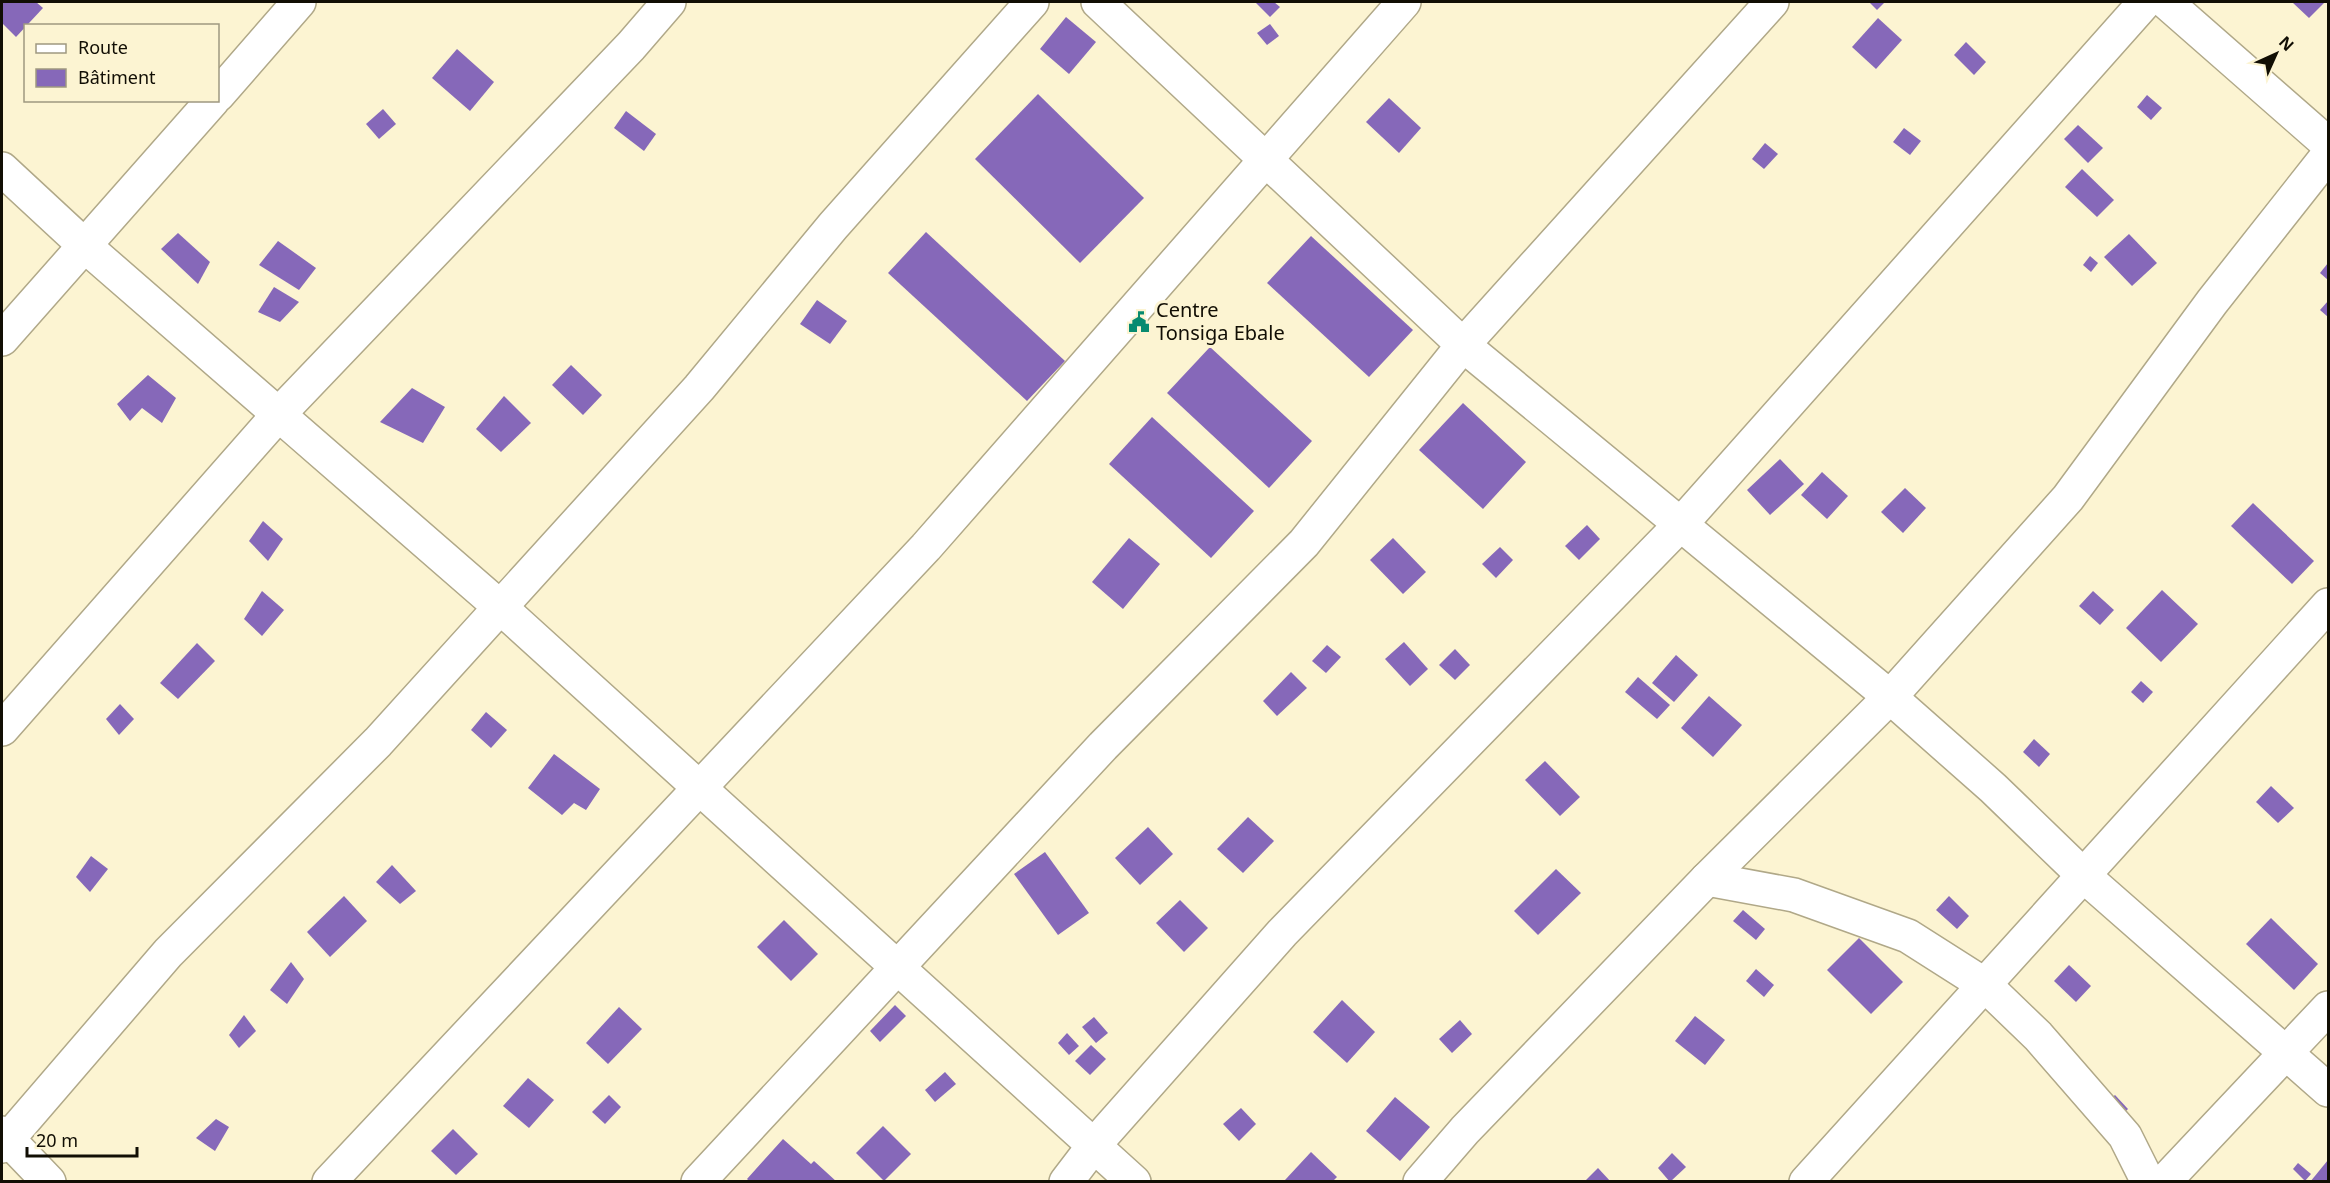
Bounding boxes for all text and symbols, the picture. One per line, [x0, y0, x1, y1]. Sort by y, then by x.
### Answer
legend [24, 24, 219, 102]
north arrow [2246, 24, 2306, 84]
text: N [2274, 31, 2299, 56]
text: Route [78, 35, 128, 59]
text: Bâtiment [78, 65, 156, 89]
place label: Centre Tonsiga Ebale [1156, 296, 1285, 346]
public building icon: Centre Tonsiga Ebale [1127, 310, 1151, 334]
scale bar [27, 1120, 136, 1158]
text: 20 m [36, 1128, 78, 1152]

